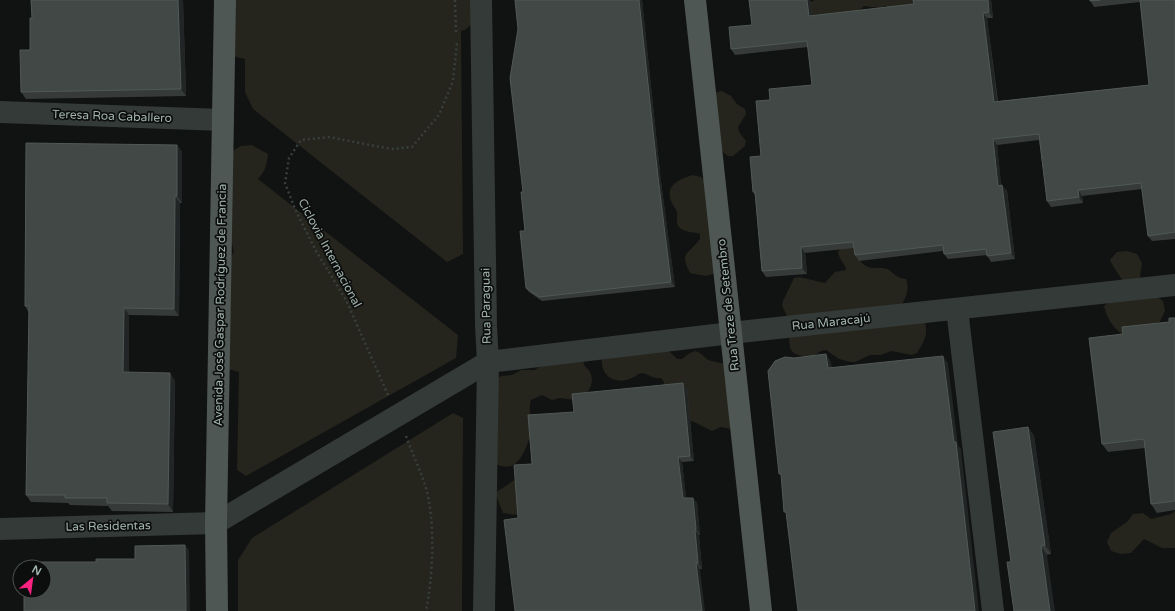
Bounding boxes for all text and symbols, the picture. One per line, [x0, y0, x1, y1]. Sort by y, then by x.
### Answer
street label: Teresa Roa Caballero [52, 107, 172, 125]
street label: Avenida José Gaspar Rodríguez de Francia [211, 184, 229, 426]
street label: Ciclovia Internacional [295, 196, 365, 310]
street label: Rua Treze de Setembro [714, 238, 742, 372]
street label: Rua Paraguai [478, 268, 494, 344]
street label: Rua Maracajú [791, 311, 871, 333]
street label: Las Residentas [65, 518, 151, 534]
north arrow [12, 559, 52, 599]
text: N [30, 563, 44, 579]

